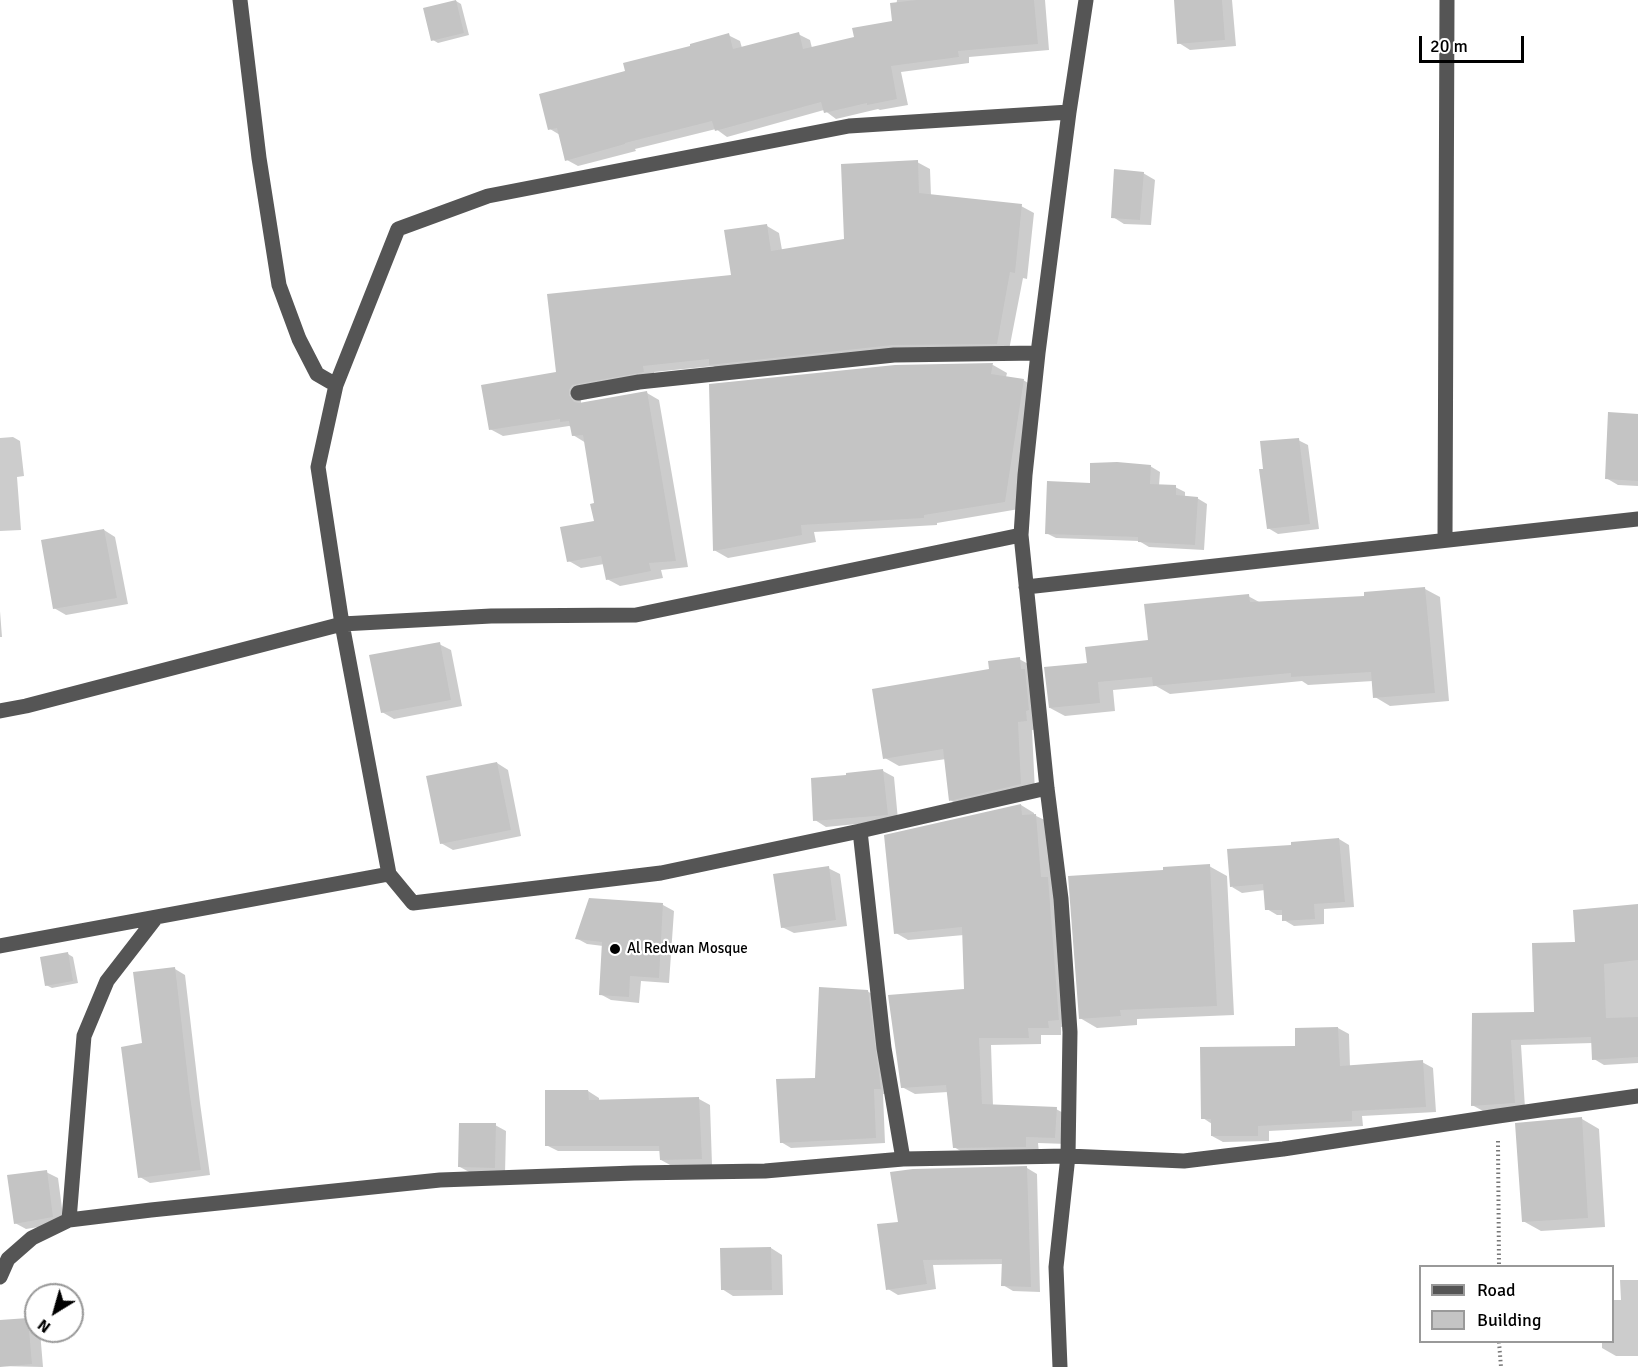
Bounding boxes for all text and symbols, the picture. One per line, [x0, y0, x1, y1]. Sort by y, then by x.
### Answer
scale bar [1422, 24, 1527, 62]
text: 20 m [1430, 35, 1468, 57]
place label: Al Redwan Mosque [627, 940, 748, 958]
marker: Al Redwan Mosque [608, 942, 622, 956]
legend [1419, 1265, 1614, 1343]
text: Road [1477, 1279, 1516, 1301]
north arrow [24, 1283, 84, 1343]
text: Building [1477, 1309, 1541, 1331]
text: N [34, 1314, 55, 1337]

